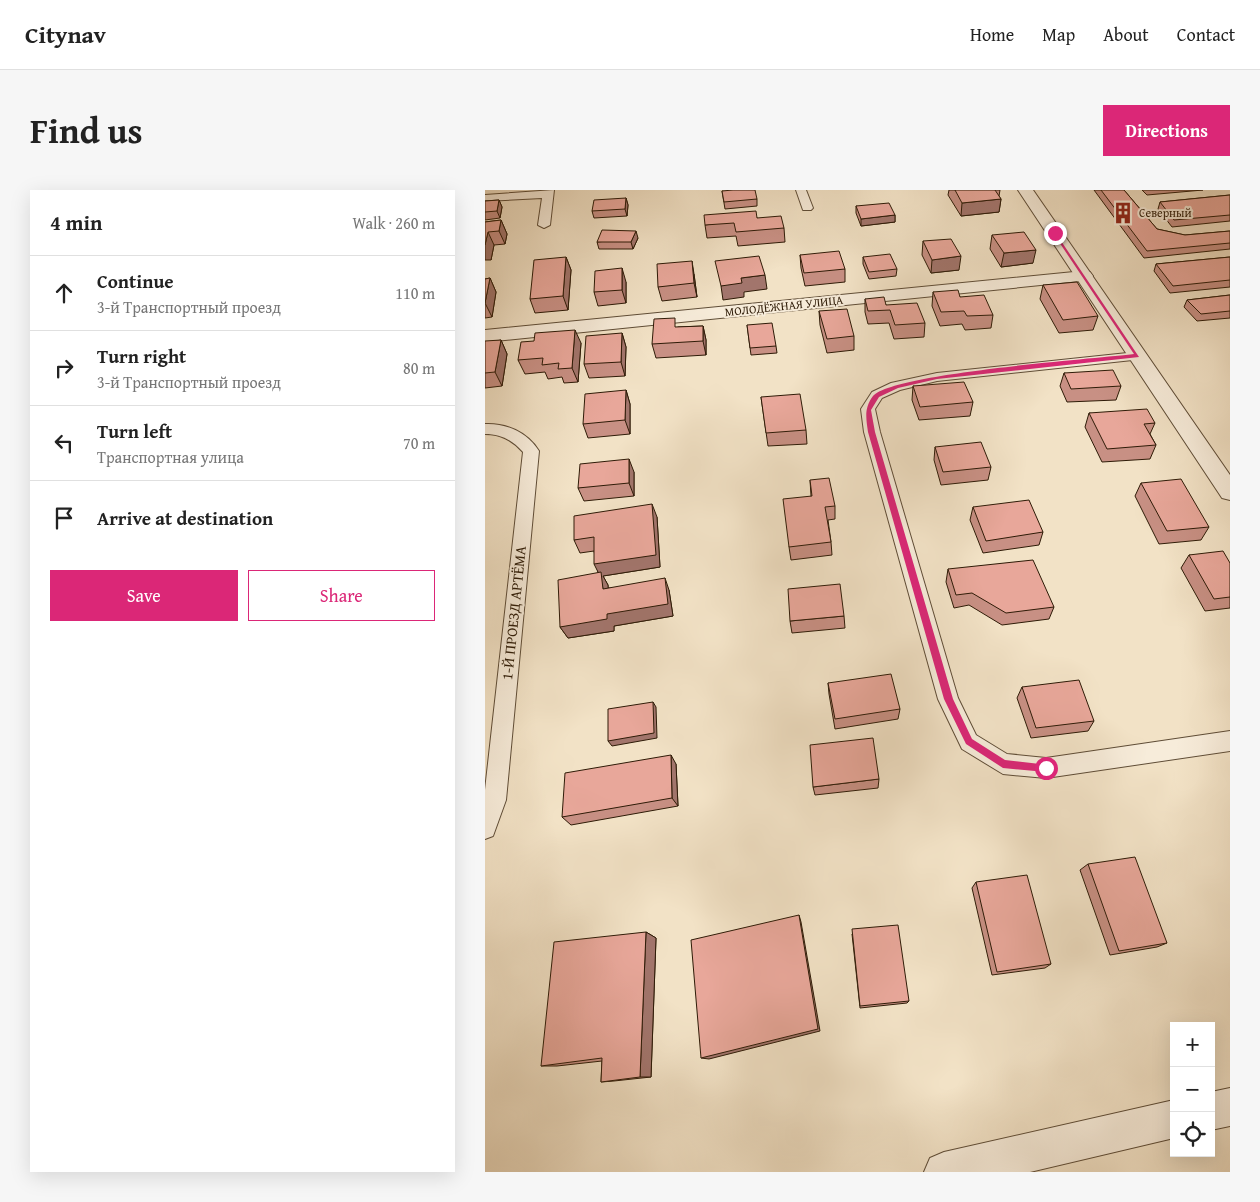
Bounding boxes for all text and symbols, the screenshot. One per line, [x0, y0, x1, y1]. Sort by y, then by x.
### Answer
text: Citynav [25, 17, 106, 52]
text: Home [970, 21, 1014, 48]
text: Map [1042, 21, 1075, 48]
text: About [1103, 21, 1149, 48]
text: Contact [1177, 21, 1235, 48]
text: Find us [30, 105, 143, 156]
button: Directions [1103, 105, 1230, 156]
building icon: Северный [1110, 200, 1136, 226]
place label: Северный [1139, 204, 1192, 221]
text: 4 min [50, 207, 102, 238]
text: Walk · 260 m [352, 211, 435, 235]
route end [1044, 222, 1067, 245]
text: Continue [97, 267, 174, 295]
icon: ahead [50, 279, 78, 307]
text: 110 m [395, 281, 435, 305]
street label: МОЛОДЁЖНАЯ УЛИЦА [724, 291, 845, 320]
text: 3-й Транспортный проезд [97, 295, 281, 319]
text: Turn right [97, 342, 186, 370]
icon: right [50, 354, 78, 382]
text: 80 m [403, 356, 435, 380]
text: 3-й Транспортный проезд [97, 370, 281, 394]
text: Turn left [97, 417, 172, 445]
icon: left [50, 429, 78, 457]
text: 70 m [403, 431, 435, 455]
text: Транспортная улица [97, 445, 244, 469]
icon: arrive [50, 504, 78, 532]
text: Arrive at destination [97, 504, 273, 532]
street label: 1-Й ПРОЕЗД АРТЁМА [496, 545, 531, 681]
button: Save [50, 570, 238, 621]
button: Share [248, 570, 435, 621]
route start [1035, 757, 1058, 780]
map controls [1170, 1022, 1215, 1157]
button: + [1170, 1022, 1215, 1067]
button: − [1170, 1067, 1215, 1112]
button: locate [1170, 1112, 1215, 1157]

